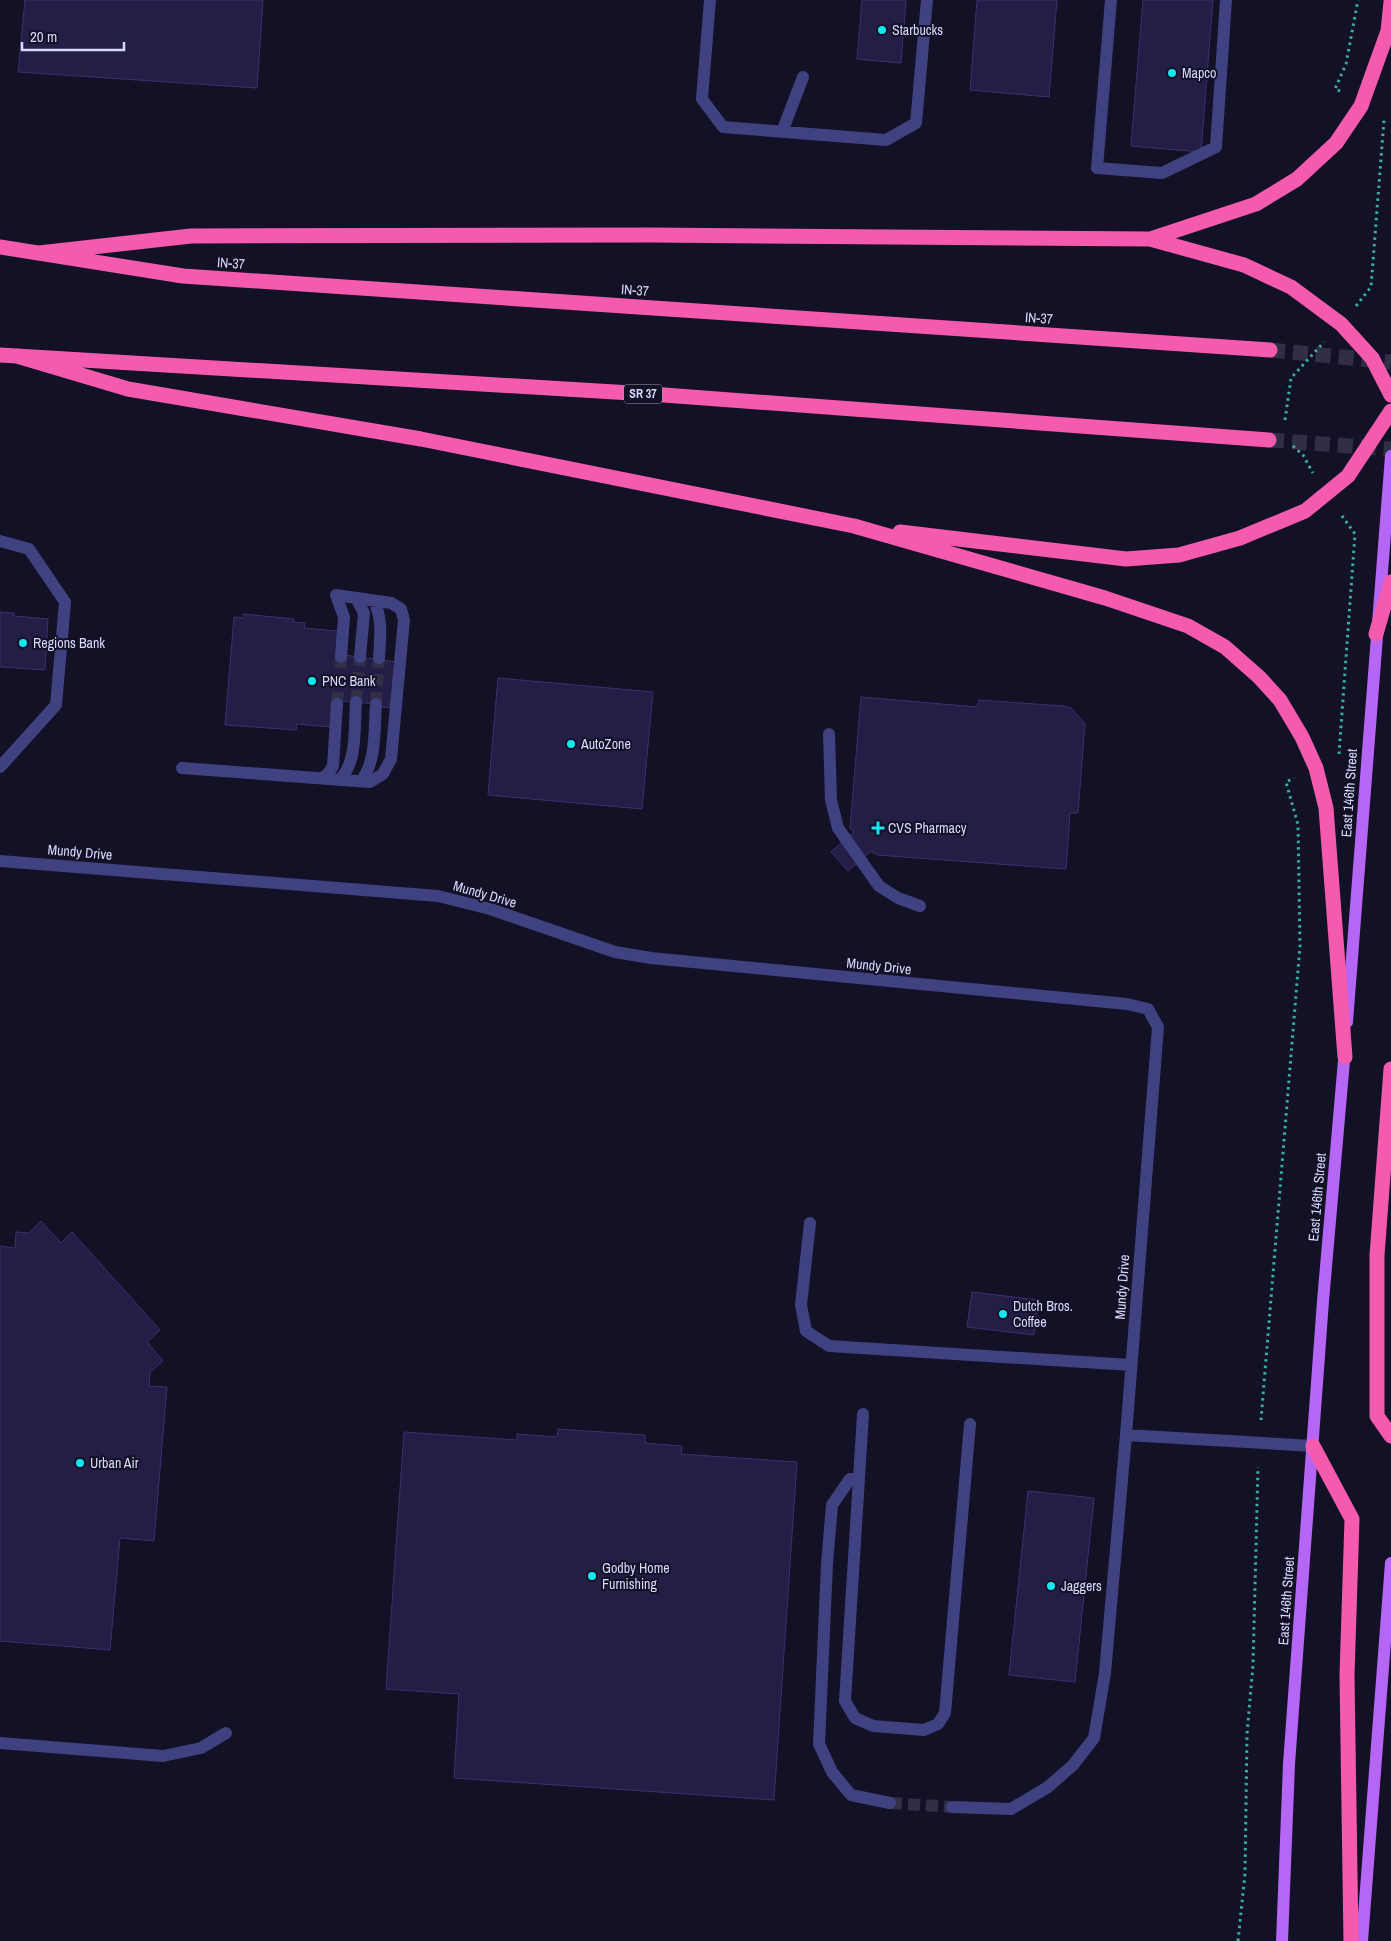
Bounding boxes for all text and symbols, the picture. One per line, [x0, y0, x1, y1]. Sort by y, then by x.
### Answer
scale bar [22, 20, 125, 52]
place label: Starbucks [892, 21, 943, 39]
marker: Starbucks [876, 24, 888, 36]
text: 20 m [30, 26, 57, 47]
place label: Mapco [1182, 64, 1216, 82]
marker: Mapco [1166, 67, 1178, 79]
street label: IN-37 [216, 253, 246, 273]
street label: IN-37 [620, 280, 650, 300]
street label: IN-37 [1024, 308, 1054, 328]
road number: SR 37 [624, 384, 662, 404]
place label: Regions Bank [33, 634, 105, 652]
marker: Regions Bank [17, 637, 29, 649]
place label: PNC Bank [322, 672, 376, 690]
marker: PNC Bank [306, 675, 318, 687]
place label: AutoZone [580, 735, 631, 753]
marker: AutoZone [565, 738, 577, 750]
street label: East 146th Street [1337, 748, 1361, 838]
place label: CVS Pharmacy [888, 819, 967, 837]
marker: CVS Pharmacy [872, 822, 884, 834]
street label: Mundy Drive [47, 840, 113, 864]
street label: Mundy Drive [451, 876, 519, 912]
street label: Mundy Drive [846, 954, 912, 978]
street label: East 146th Street [1304, 1152, 1330, 1242]
street label: Mundy Drive [1111, 1254, 1133, 1320]
place label: Dutch Bros. Coffee [1013, 1297, 1073, 1331]
marker: Dutch Bros. Coffee [997, 1308, 1009, 1320]
place label: Urban Air [90, 1454, 139, 1472]
marker: Urban Air [74, 1457, 86, 1469]
street label: East 146th Street [1274, 1556, 1298, 1646]
place label: Godby Home Furnishing [602, 1559, 670, 1593]
marker: Godby Home Furnishing [586, 1570, 598, 1582]
place label: Jaggers [1061, 1577, 1102, 1595]
marker: Jaggers [1045, 1580, 1057, 1592]

